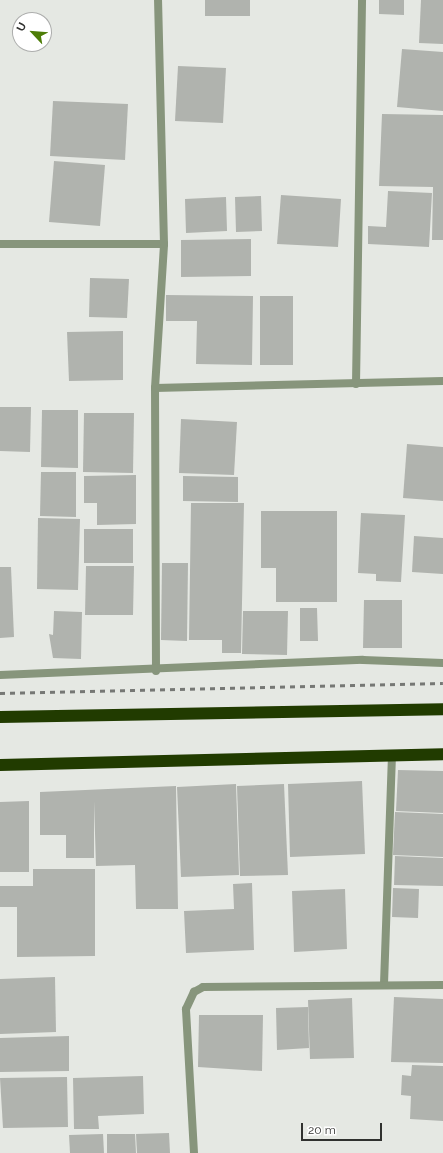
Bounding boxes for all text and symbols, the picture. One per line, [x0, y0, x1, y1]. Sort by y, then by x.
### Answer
north arrow [12, 12, 52, 52]
text: U [14, 20, 29, 34]
scale bar [303, 1115, 384, 1141]
text: 20 m [308, 1123, 336, 1137]

